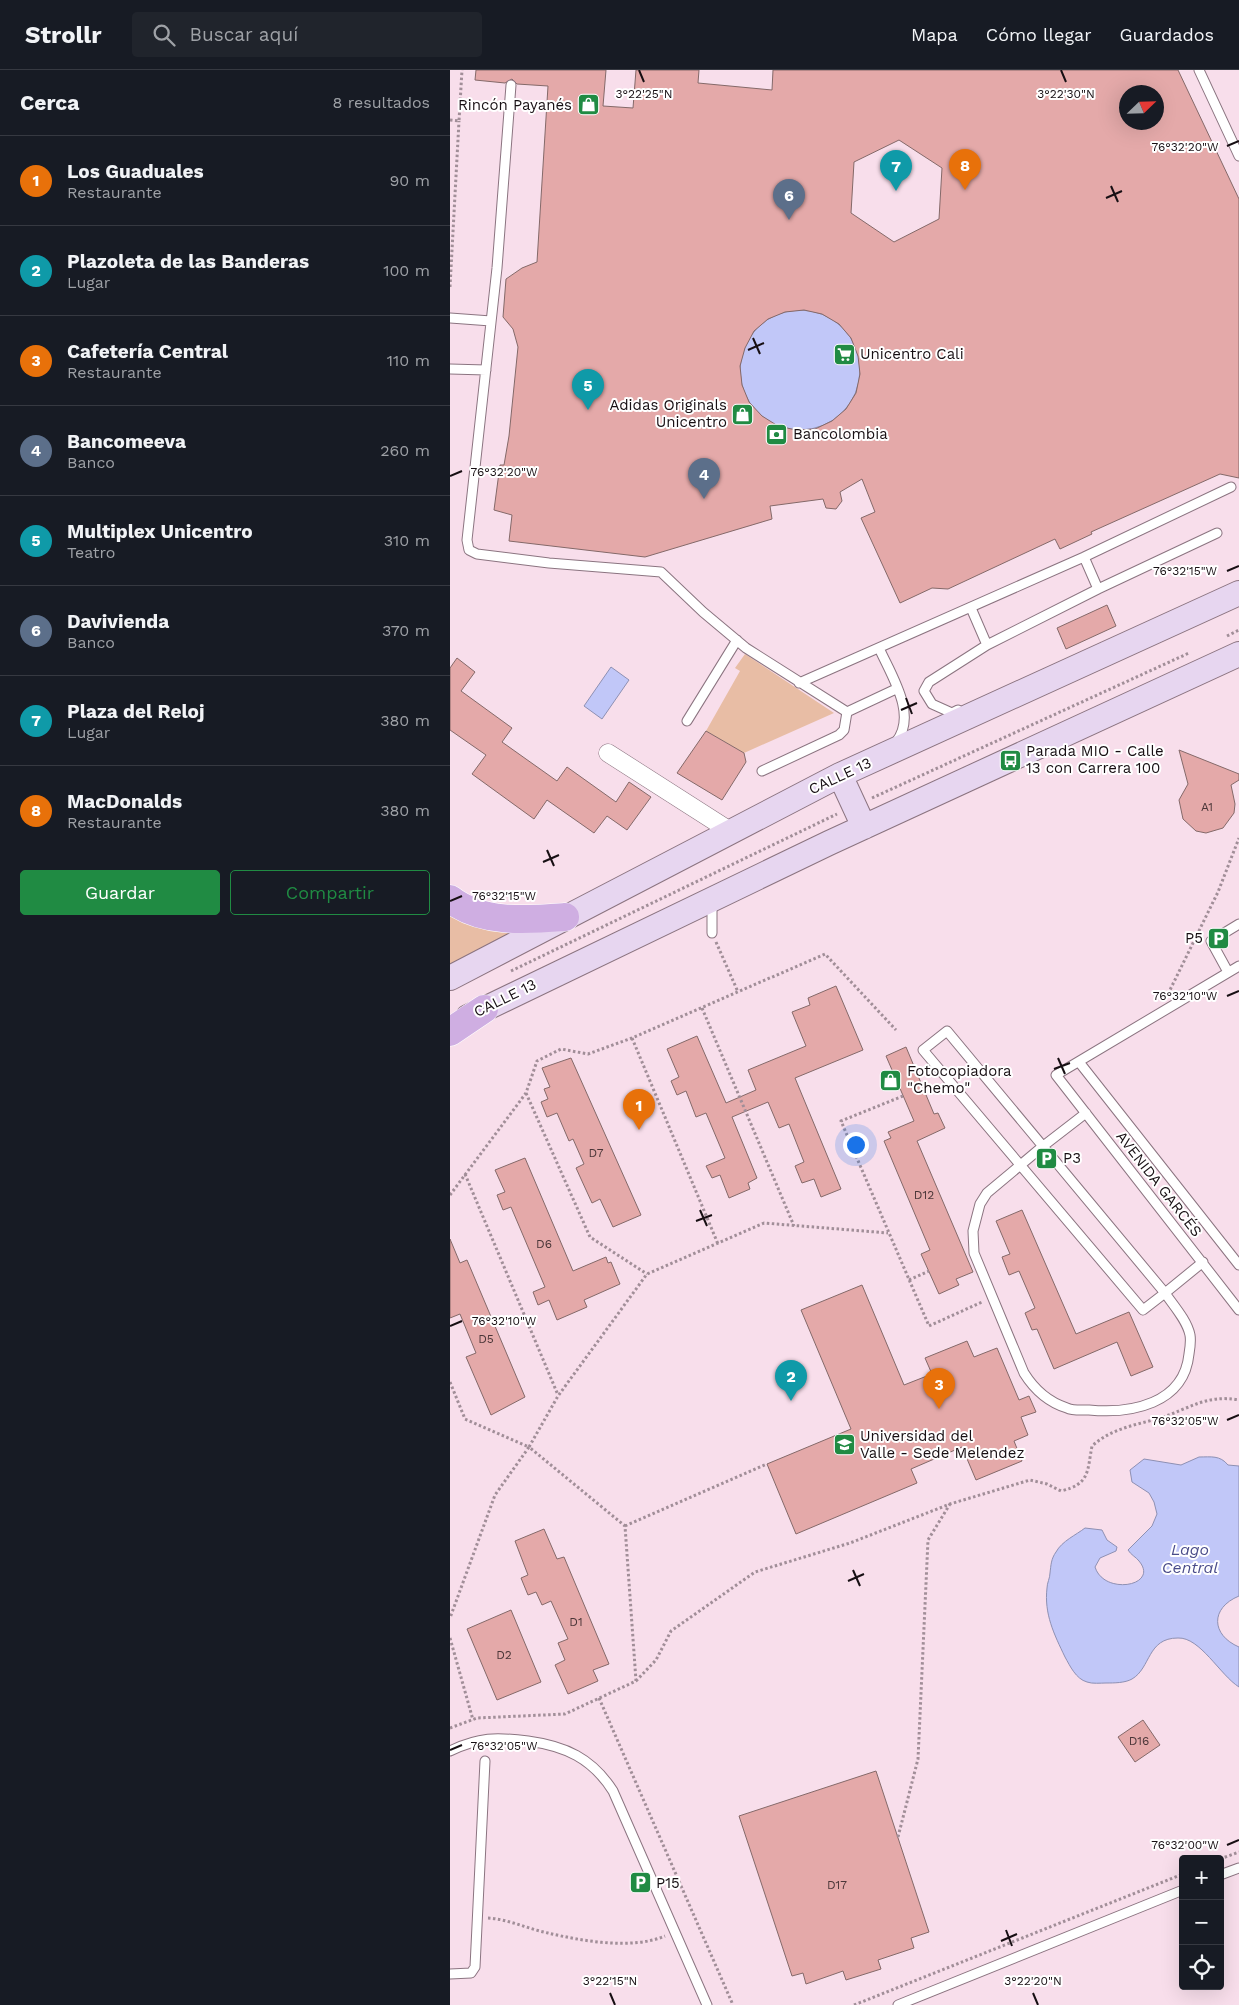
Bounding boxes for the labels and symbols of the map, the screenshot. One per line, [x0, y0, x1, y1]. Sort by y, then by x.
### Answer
north arrow [1119, 85, 1164, 130]
text: 3°22'25"N [616, 87, 672, 101]
text: 3°22'30"N [1037, 87, 1095, 101]
shop icon: Rincón Payanés [576, 93, 600, 117]
place label: Rincón Payanés [458, 96, 572, 114]
text: 76°32'20"W [1152, 140, 1219, 154]
pin: 8 [949, 149, 981, 190]
pin: 7 [880, 150, 912, 191]
pin: 6 [773, 179, 805, 220]
supermarket icon: Unicentro Cali [832, 342, 856, 366]
place label: Unicentro Cali [860, 345, 964, 363]
pin: 5 [572, 369, 604, 410]
place label: Adidas Originals Unicentro [609, 396, 727, 431]
shop icon: Adidas Originals Unicentro [731, 402, 755, 426]
bank icon: Bancolombia [765, 422, 789, 446]
place label: Bancolombia [793, 425, 888, 443]
pin: 4 [688, 458, 720, 499]
text: 76°32'20"W [471, 465, 538, 479]
text: 76°32'15"W [1153, 564, 1218, 578]
place label: Parada MIO - Calle 13 con Carrera 100 [1026, 742, 1164, 777]
bus stop icon: Parada MIO - Calle 13 con Carrera 100 [998, 748, 1022, 772]
street label: CALLE 13 [806, 754, 874, 798]
house number: A1 [1201, 800, 1213, 814]
text: 76°32'15"W [472, 889, 537, 903]
parking icon: P5 [1207, 926, 1231, 950]
place label: P5 [1185, 929, 1203, 947]
street label: CALLE 13 [471, 975, 539, 1021]
text: 76°32'10"W [1153, 989, 1218, 1003]
place label: Fotocopiadora "Chemo" [907, 1062, 1012, 1097]
shop icon: Fotocopiadora "Chemo" [879, 1068, 903, 1092]
pin: 1 [623, 1089, 655, 1130]
street label: AVENIDA GARCÉS [1112, 1128, 1206, 1240]
your location [843, 1132, 869, 1158]
house number: D7 [588, 1146, 604, 1160]
parking icon: P3 [1035, 1146, 1059, 1170]
place label: P3 [1063, 1149, 1081, 1167]
house number: D12 [914, 1188, 934, 1202]
house number: D6 [536, 1237, 552, 1251]
text: 76°32'10"W [472, 1314, 537, 1328]
house number: D5 [478, 1332, 494, 1346]
pin: 2 [775, 1360, 807, 1401]
pin: 3 [923, 1368, 955, 1409]
text: 76°32'05"W [1152, 1414, 1219, 1428]
place label: Universidad del Valle - Sede Melendez [860, 1427, 1024, 1462]
school or university icon: Universidad del Valle - Sede Melendez [832, 1433, 856, 1457]
water label: Lago Central [1162, 1540, 1218, 1577]
house number: D1 [569, 1615, 583, 1629]
house number: D2 [496, 1648, 512, 1662]
house number: D16 [1129, 1734, 1149, 1748]
text: 76°32'05"W [471, 1739, 538, 1753]
text: 76°32'00"W [1151, 1838, 1219, 1852]
parking icon: P15 [628, 1871, 652, 1895]
place label: P15 [656, 1874, 680, 1892]
house number: D17 [827, 1878, 847, 1892]
text: 3°22'15"N [583, 1974, 637, 1988]
text: 3°22'20"N [1004, 1974, 1062, 1988]

